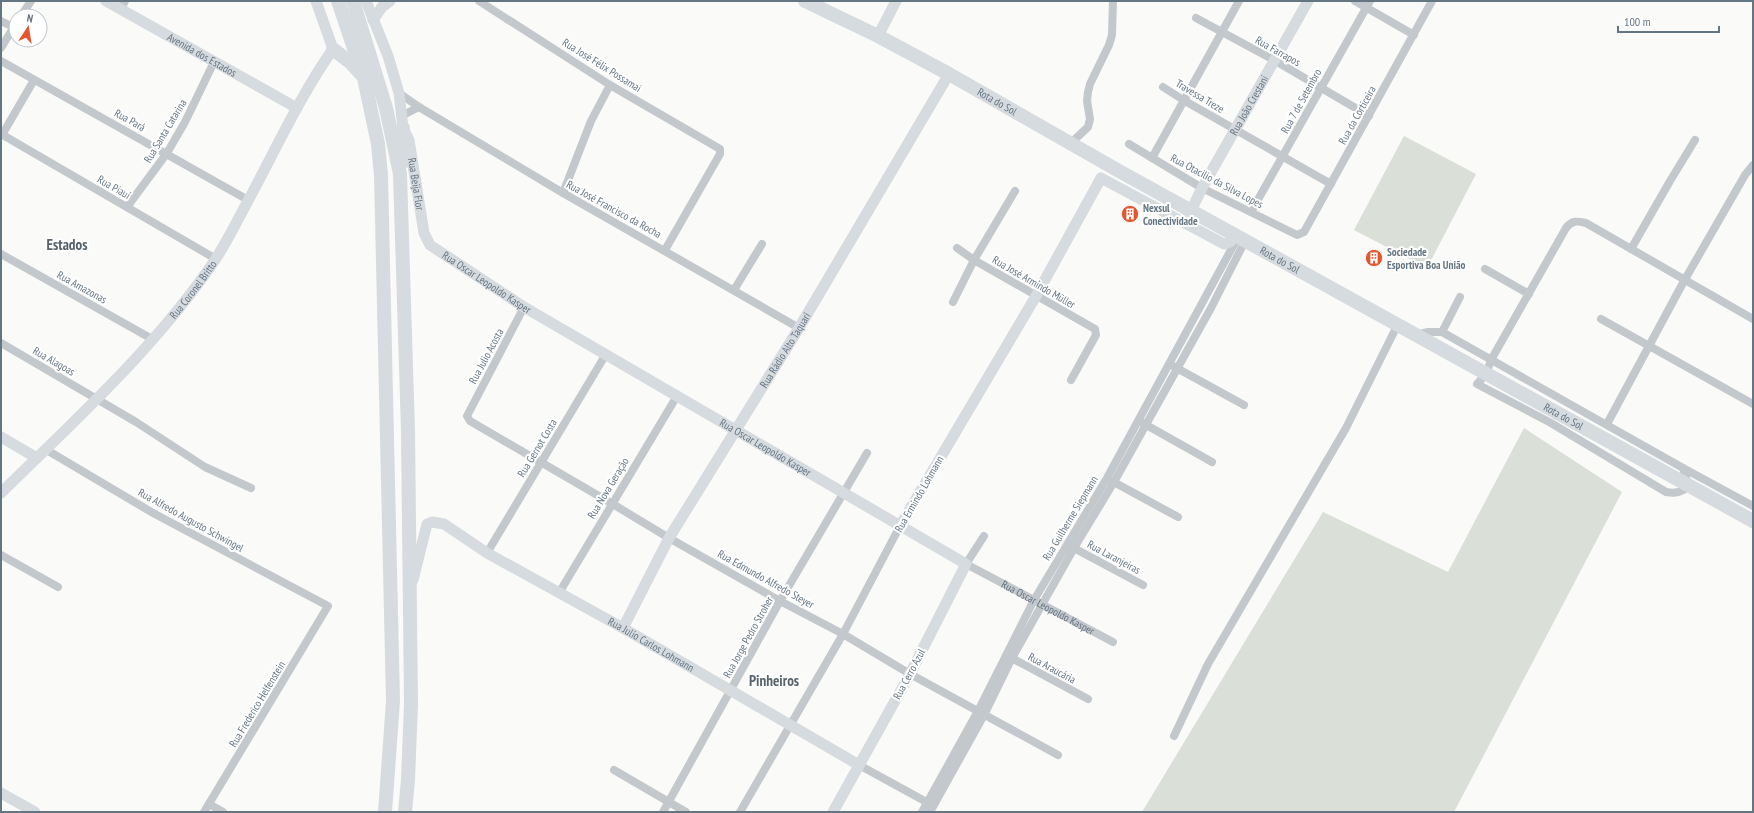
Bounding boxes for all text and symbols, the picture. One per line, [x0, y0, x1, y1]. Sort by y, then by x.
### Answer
north arrow [8, 8, 48, 48]
scale bar [1618, 8, 1719, 34]
text: N [26, 11, 34, 26]
text: 100 m [1624, 14, 1651, 29]
street label: Avenida dos Estados [165, 30, 239, 80]
street label: Rua Farrapos [1253, 33, 1303, 69]
street label: Rua José Félix Possamai [560, 35, 644, 95]
street label: Rua 7 de Setembro [1278, 66, 1325, 136]
street label: Rua João Crestani [1226, 73, 1271, 138]
street label: Travessa Treze [1173, 76, 1227, 116]
street label: Rua da Corticeira [1335, 83, 1379, 147]
street label: Rota do Sol [975, 85, 1020, 119]
street label: Rua Santa Catarina [140, 97, 190, 165]
street label: Rua Pará [112, 106, 148, 134]
street label: Rua Otacilio da Silva Lopes [1168, 151, 1266, 211]
street label: Rua Beija Flor [405, 157, 427, 211]
street label: Rua Piauí [95, 172, 133, 202]
street label: Rua José Francisco da Rocha [564, 177, 664, 241]
place label: Nexsul Conectividade [1143, 201, 1198, 228]
building icon: Nexsul Conectividade [1120, 204, 1140, 224]
district label: Estados [47, 235, 87, 254]
street label: Rota do Sol [1258, 243, 1303, 277]
place label: Sociedade Esportiva Boa União [1387, 245, 1465, 272]
street label: Rua Oscar Leopoldo Kasper [440, 248, 534, 317]
building icon: Sociedade Esportiva Boa União [1364, 248, 1384, 268]
street label: Rua José Armindo Müller [990, 253, 1078, 311]
street label: Rua Coronel Britto [166, 258, 220, 322]
street label: Rua Amazonas [55, 268, 110, 307]
street label: Rua Rádio Alto Taquari [757, 310, 814, 390]
street label: Rua Julio Acosta [466, 326, 506, 386]
street label: Rua Alagoas [30, 343, 78, 379]
street label: Rota do Sol [1541, 400, 1586, 433]
street label: Rua Oscar Leopoldo Kasper [717, 415, 814, 479]
street label: Rua Gernot Costa [514, 416, 560, 480]
street label: Rua Ermindo Lohmann [892, 453, 947, 535]
street label: Rua Nova Geração [584, 455, 632, 521]
street label: Rua Guilherme Siepmann [1039, 473, 1101, 563]
street label: Rua Alfredo Augusto Schwingel [136, 485, 247, 555]
street label: Rua Laranjeiras [1085, 537, 1143, 577]
street label: Rua Edmundo Alfredo Steyer [715, 547, 817, 611]
street label: Rua Oscar Leopoldo Kasper [999, 577, 1097, 638]
street label: Rua Jorge Pedro Stroher [720, 594, 776, 680]
street label: Rua Julio Carlos Lohmann [606, 614, 697, 675]
street label: Rua Cerro Azul [890, 646, 928, 702]
street label: Rua Araucária [1026, 650, 1078, 686]
street label: Rua Frederico Helfenstein [226, 658, 288, 750]
district label: Pinheiros [749, 671, 799, 690]

